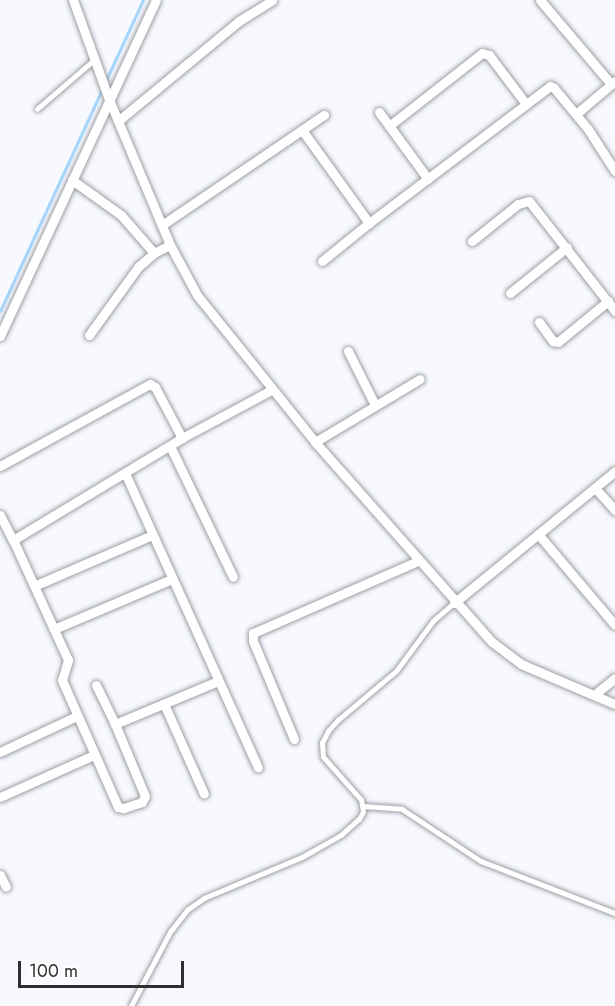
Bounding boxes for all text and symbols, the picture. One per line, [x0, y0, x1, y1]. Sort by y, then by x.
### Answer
scale bar [21, 949, 188, 987]
text: 100 m [29, 958, 78, 984]

